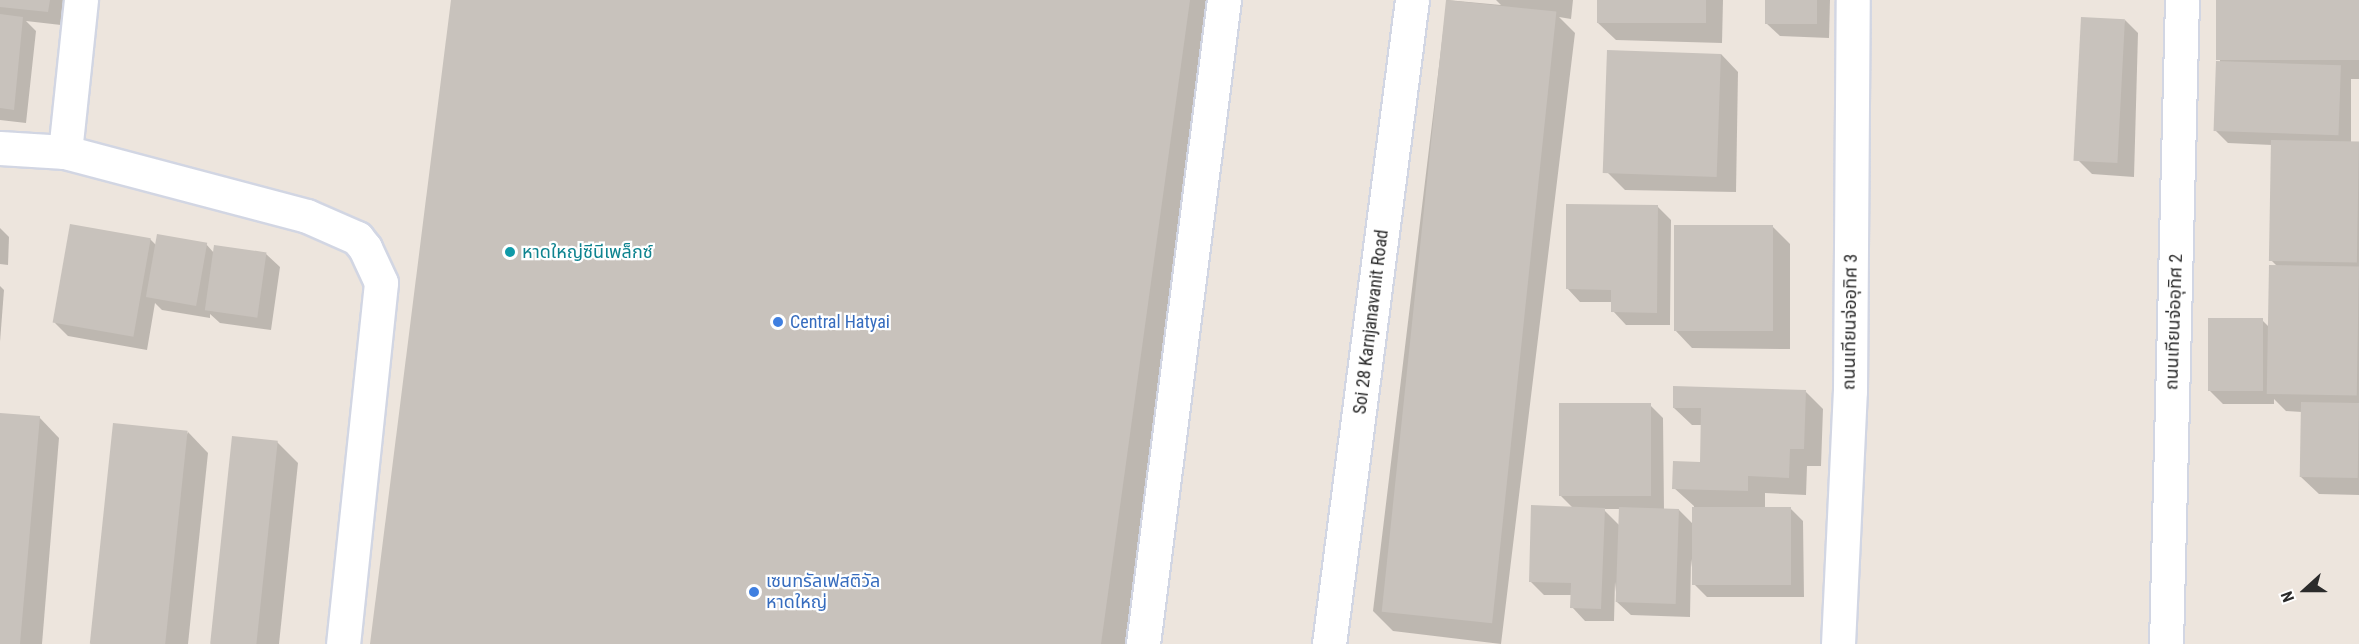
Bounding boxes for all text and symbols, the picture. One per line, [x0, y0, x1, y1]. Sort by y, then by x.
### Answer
street label: Soi 28 Karnjanavanit Road [1349, 229, 1393, 415]
place label: หาดใหญ่ซีนีเพล็กซ์ [522, 241, 653, 263]
marker: หาดใหญ่ซีนีเพล็กซ์ [503, 245, 517, 259]
street label: ถนนเทียนจ่ออุทิศ 2 [2161, 253, 2187, 391]
street label: ถนนเทียนจ่ออุทิศ 3 [1838, 254, 1862, 390]
place label: Central Hatyai [790, 311, 890, 333]
marker: Central Hatyai [771, 315, 785, 329]
north arrow [2275, 560, 2335, 620]
place label: เซนทรัลเฟสติวัล หาดใหญ่ [766, 571, 880, 614]
marker: เซนทรัลเฟสติวัล หาดใหญ่ [747, 585, 761, 599]
text: N [2277, 589, 2298, 605]

